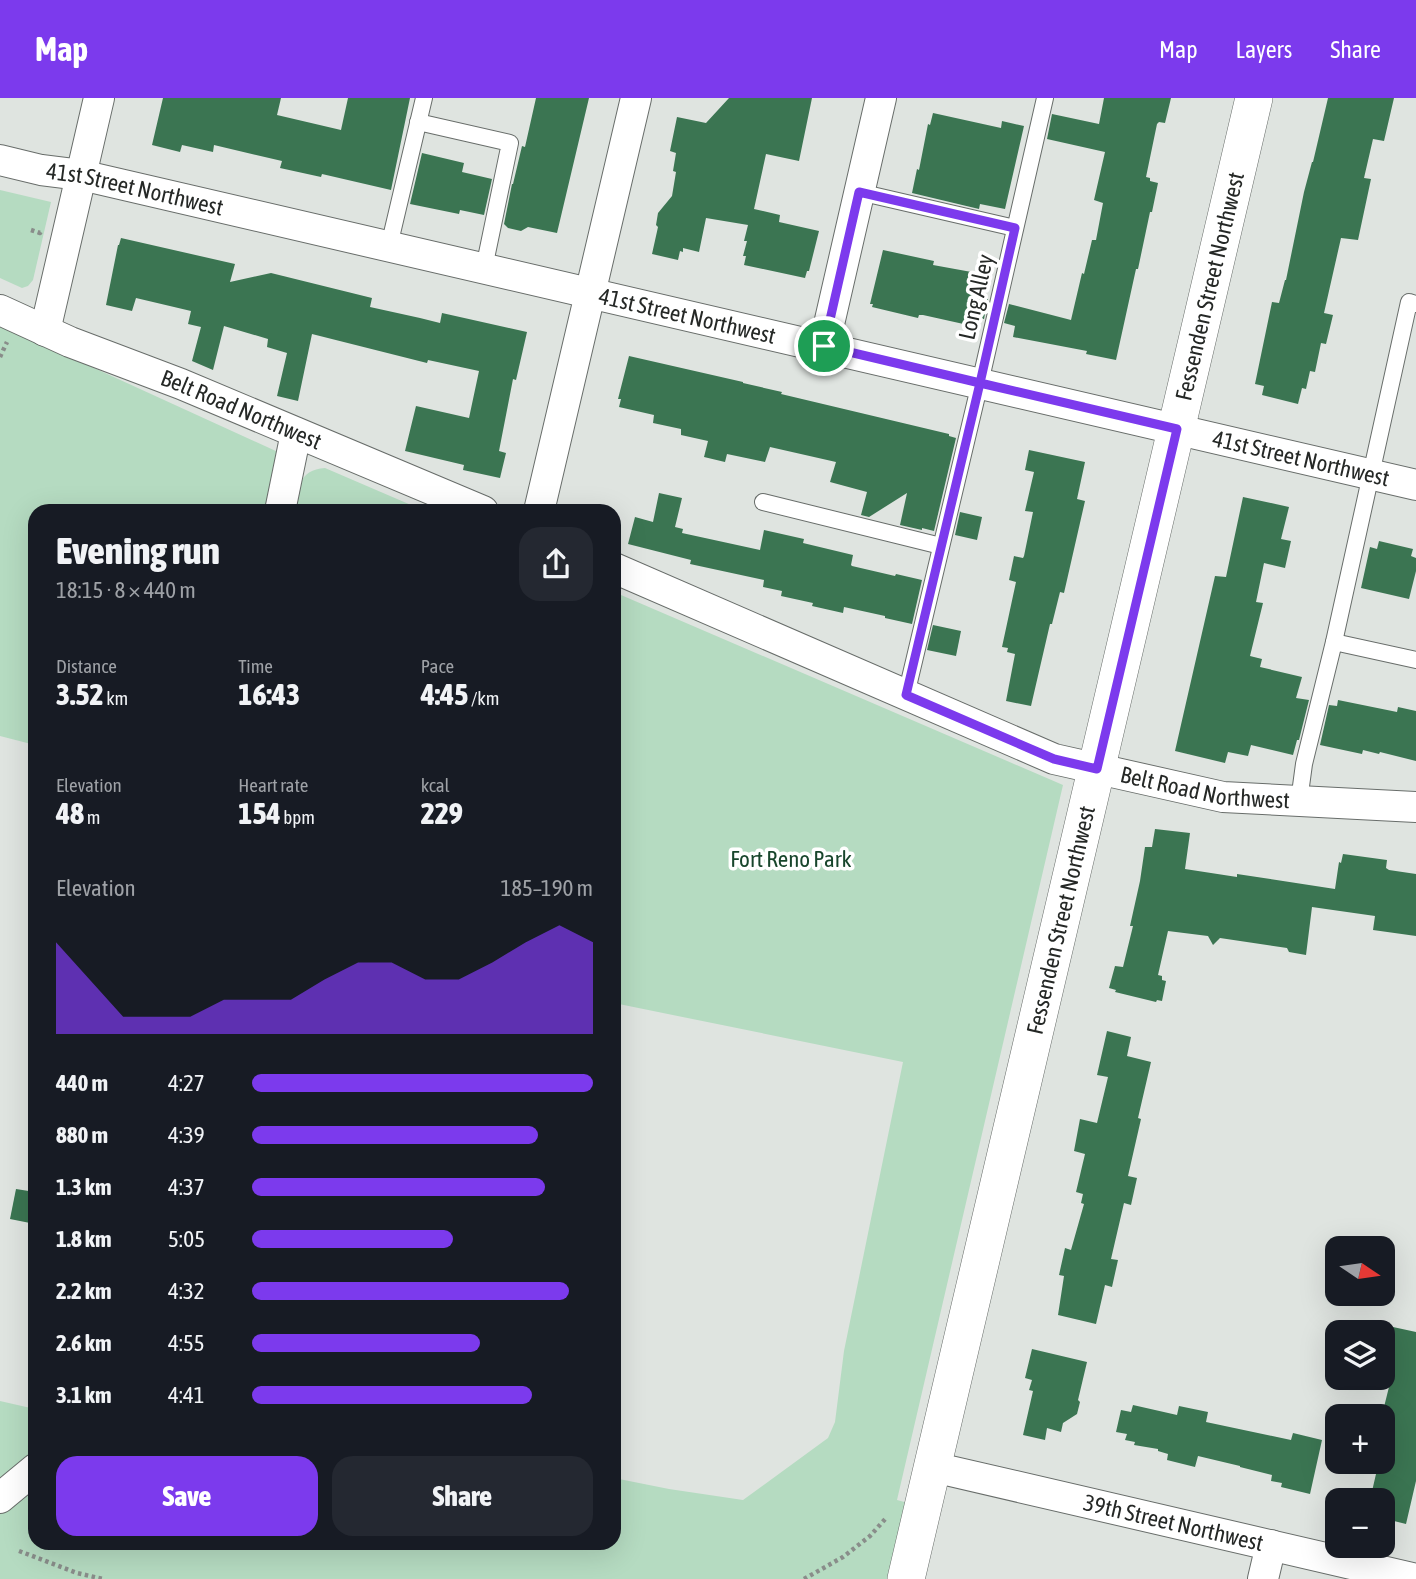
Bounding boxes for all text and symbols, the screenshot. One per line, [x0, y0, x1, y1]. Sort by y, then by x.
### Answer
text: Map [35, 30, 88, 68]
text: Map [1159, 36, 1198, 63]
text: Layers [1236, 36, 1292, 63]
text: Share [1330, 36, 1381, 63]
street label: 41st Street Northwest [45, 158, 226, 221]
street label: Fessenden Street Northwest [1170, 169, 1249, 403]
street label: Long Alley [954, 252, 998, 342]
street label: 41st Street Northwest [596, 283, 778, 349]
pin [794, 316, 854, 376]
icon: arrive [805, 327, 843, 365]
street label: Belt Road Northwest [157, 365, 325, 455]
street label: 41st Street Northwest [1210, 425, 1392, 491]
button: share [519, 527, 593, 601]
text: Evening run [56, 529, 220, 572]
text: 18:15 · 8 × 440 m [56, 577, 196, 603]
text: Distance [56, 655, 117, 677]
text: Time [238, 655, 273, 677]
text: Pace [421, 655, 454, 677]
text: 3.52 [56, 677, 104, 711]
text: 16:43 [238, 677, 300, 711]
text: 4:45 [421, 677, 468, 711]
text: km [104, 687, 128, 709]
text: /km [468, 687, 499, 709]
street label: Belt Road Northwest [1118, 761, 1291, 813]
text: Elevation [56, 774, 122, 796]
text: Heart rate [238, 774, 308, 796]
text: kcal [421, 774, 450, 796]
text: 48 [56, 796, 84, 830]
text: 154 [238, 796, 281, 830]
text: 229 [421, 796, 463, 830]
street label: Fessenden Street Northwest [1021, 803, 1100, 1037]
text: m [84, 806, 101, 828]
text: bpm [281, 806, 315, 828]
park label: Fort Reno Park [730, 846, 852, 872]
text: Elevation [56, 875, 136, 901]
text: 185–190 m [500, 875, 593, 901]
text: 440 m [56, 1070, 108, 1096]
text: 4:27 [168, 1070, 205, 1096]
text: 880 m [56, 1122, 108, 1148]
text: 4:39 [168, 1122, 205, 1148]
text: 1.3 km [56, 1174, 112, 1200]
text: 4:37 [168, 1174, 205, 1200]
text: 1.8 km [56, 1226, 112, 1252]
text: 5:05 [168, 1226, 205, 1252]
north arrow [1325, 1236, 1395, 1306]
map controls [1325, 1236, 1395, 1558]
text: 2.2 km [56, 1278, 112, 1304]
text: 4:32 [168, 1278, 205, 1304]
button: layers [1325, 1320, 1395, 1390]
text: 2.6 km [56, 1330, 112, 1356]
text: 4:55 [168, 1330, 205, 1356]
text: 3.1 km [56, 1382, 112, 1408]
text: 4:41 [168, 1382, 205, 1408]
button: + [1325, 1404, 1395, 1474]
button: Save [56, 1456, 318, 1536]
button: Share [332, 1456, 593, 1536]
button: − [1325, 1488, 1395, 1558]
street label: 39th Street Northwest [1081, 1489, 1266, 1556]

